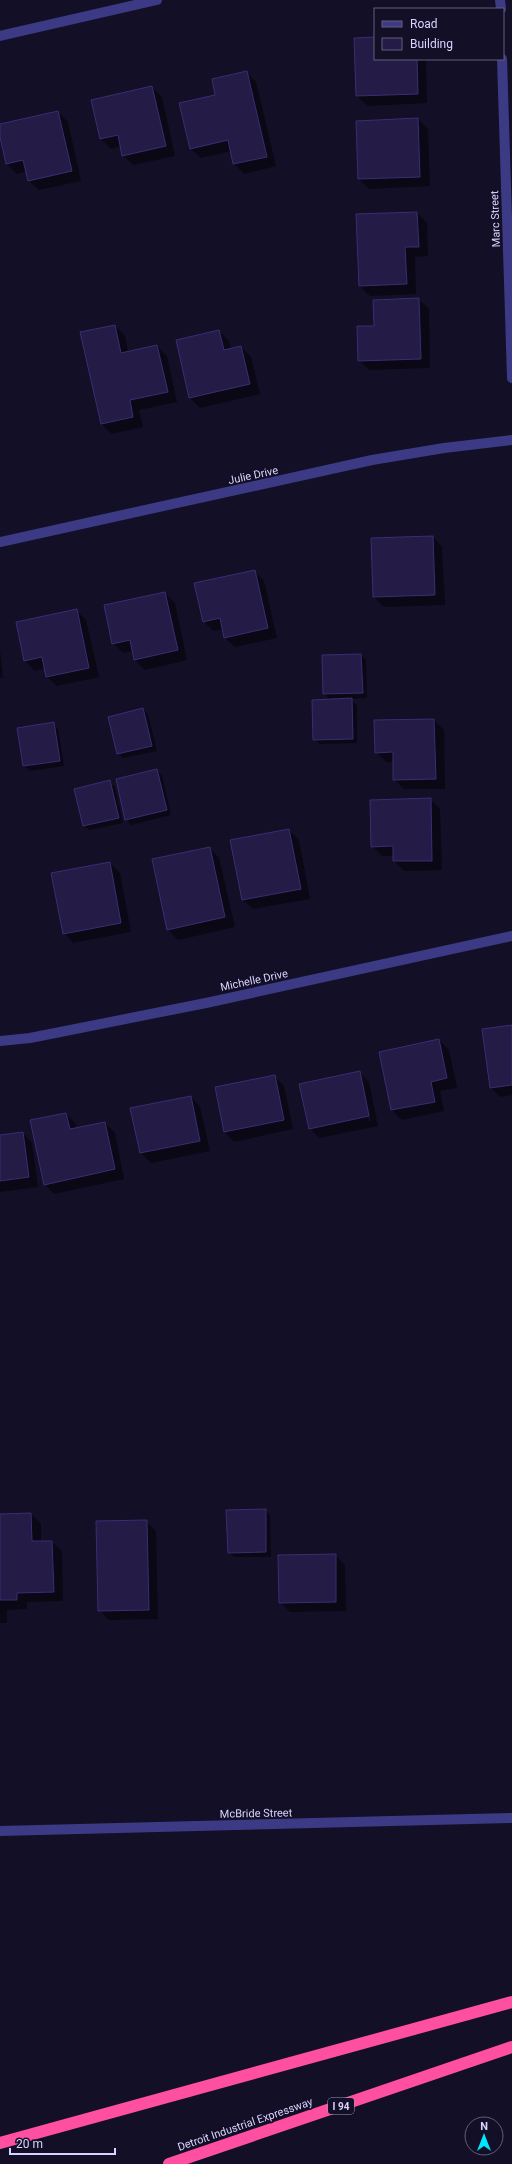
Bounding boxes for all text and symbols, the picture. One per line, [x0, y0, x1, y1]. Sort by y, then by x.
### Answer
legend [374, 8, 504, 60]
text: Road [410, 17, 438, 31]
text: Building [410, 37, 453, 51]
street label: Marc Street [488, 190, 503, 248]
street label: Julie Drive [227, 464, 279, 487]
street label: Michelle Drive [219, 967, 289, 994]
street label: McBride Street [220, 1806, 293, 1821]
street label: Detroit Industrial Expressway [176, 2095, 315, 2154]
road number: I 94 [328, 2098, 354, 2114]
north arrow [464, 2116, 504, 2156]
text: N [480, 2120, 488, 2133]
scale bar [10, 2130, 115, 2156]
text: 20 m [16, 2137, 43, 2151]

